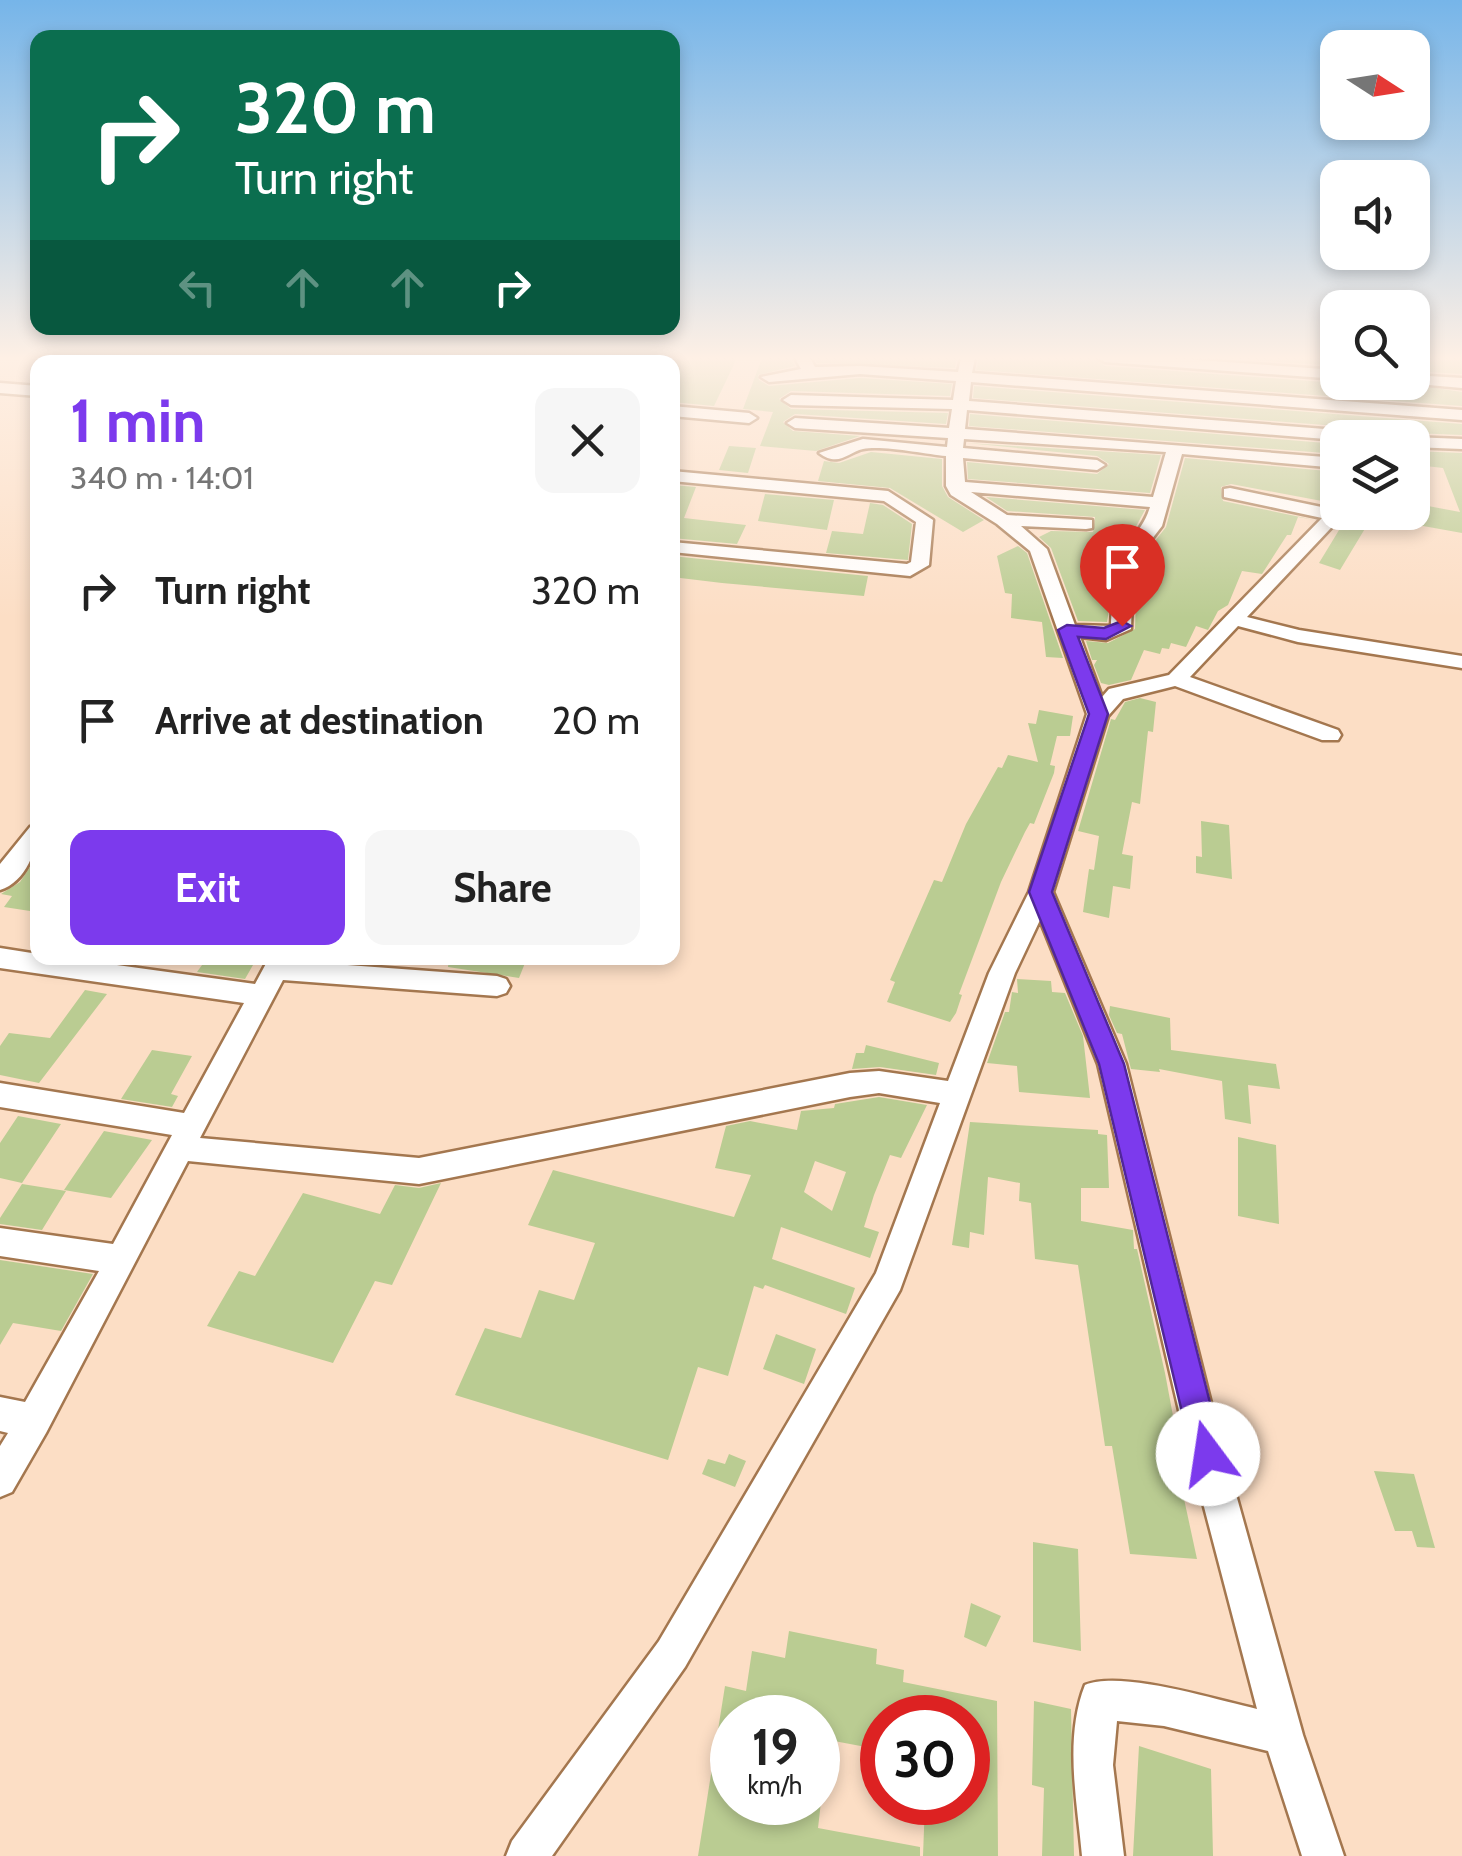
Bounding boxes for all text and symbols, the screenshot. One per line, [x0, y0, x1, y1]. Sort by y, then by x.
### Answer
north arrow [1320, 30, 1430, 140]
map controls [1320, 30, 1430, 530]
text: 320 m [235, 65, 436, 151]
icon: right [70, 70, 200, 200]
text: Turn right [235, 151, 414, 205]
button: sound [1320, 160, 1430, 270]
icon: left [170, 260, 225, 315]
icon: ahead [275, 260, 330, 315]
icon: ahead [380, 260, 435, 315]
icon: right [485, 260, 540, 315]
button: search [1320, 290, 1430, 400]
text: 1 min [70, 384, 205, 457]
button: close [535, 388, 640, 493]
button: layers [1320, 420, 1430, 530]
text: 340 m · 14:01 [70, 458, 254, 497]
pin [1080, 524, 1165, 627]
icon: arrive [1095, 539, 1150, 594]
icon: right [70, 563, 125, 618]
text: Turn right [155, 567, 311, 614]
text: 320 m [531, 567, 640, 614]
icon: arrive [70, 693, 125, 748]
text: Arrive at destination [155, 697, 484, 744]
text: 20 m [552, 697, 640, 744]
button: Exit [70, 830, 345, 945]
button: Share [365, 830, 640, 945]
position arrow [1156, 1402, 1260, 1506]
speed limit sign: 30 [860, 1695, 990, 1825]
text: 19 [752, 1717, 798, 1778]
text: km/h [748, 1770, 802, 1800]

